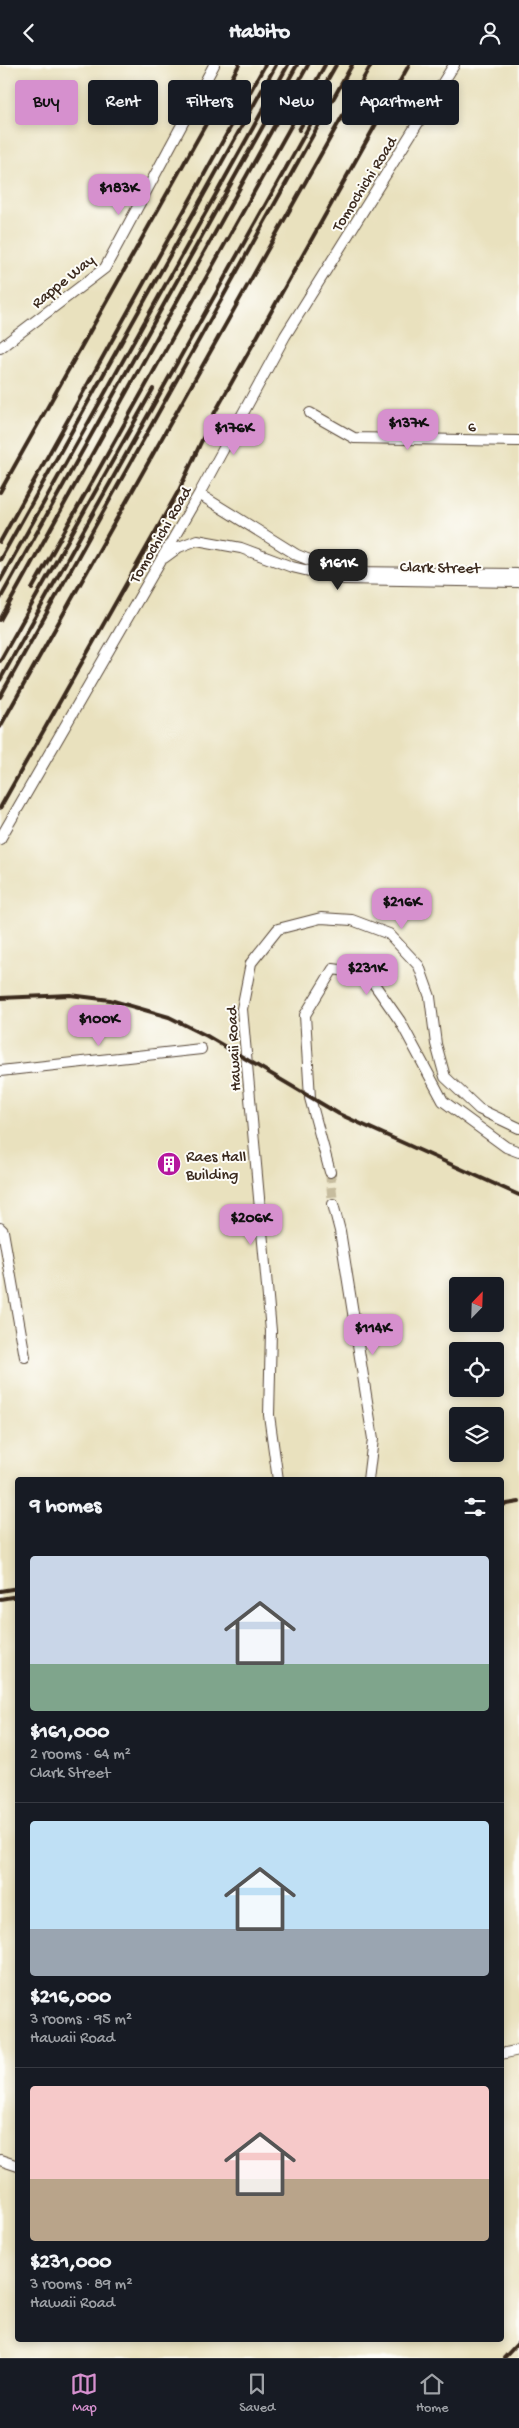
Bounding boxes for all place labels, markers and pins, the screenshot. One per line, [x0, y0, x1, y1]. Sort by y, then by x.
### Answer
pin: $183K [84, 173, 154, 216]
pin: $137K [373, 409, 443, 451]
pin: $176K [199, 413, 269, 456]
pin: $161K [303, 549, 373, 591]
pin: $216K [367, 887, 437, 930]
pin: $231K [332, 953, 402, 996]
pin: $100K [64, 1005, 134, 1047]
place label: Raes Hall Building [185, 1149, 246, 1186]
building icon: Raes Hall Building [156, 1151, 182, 1177]
pin: $206K [216, 1203, 286, 1246]
pin: $114K [338, 1313, 408, 1356]

